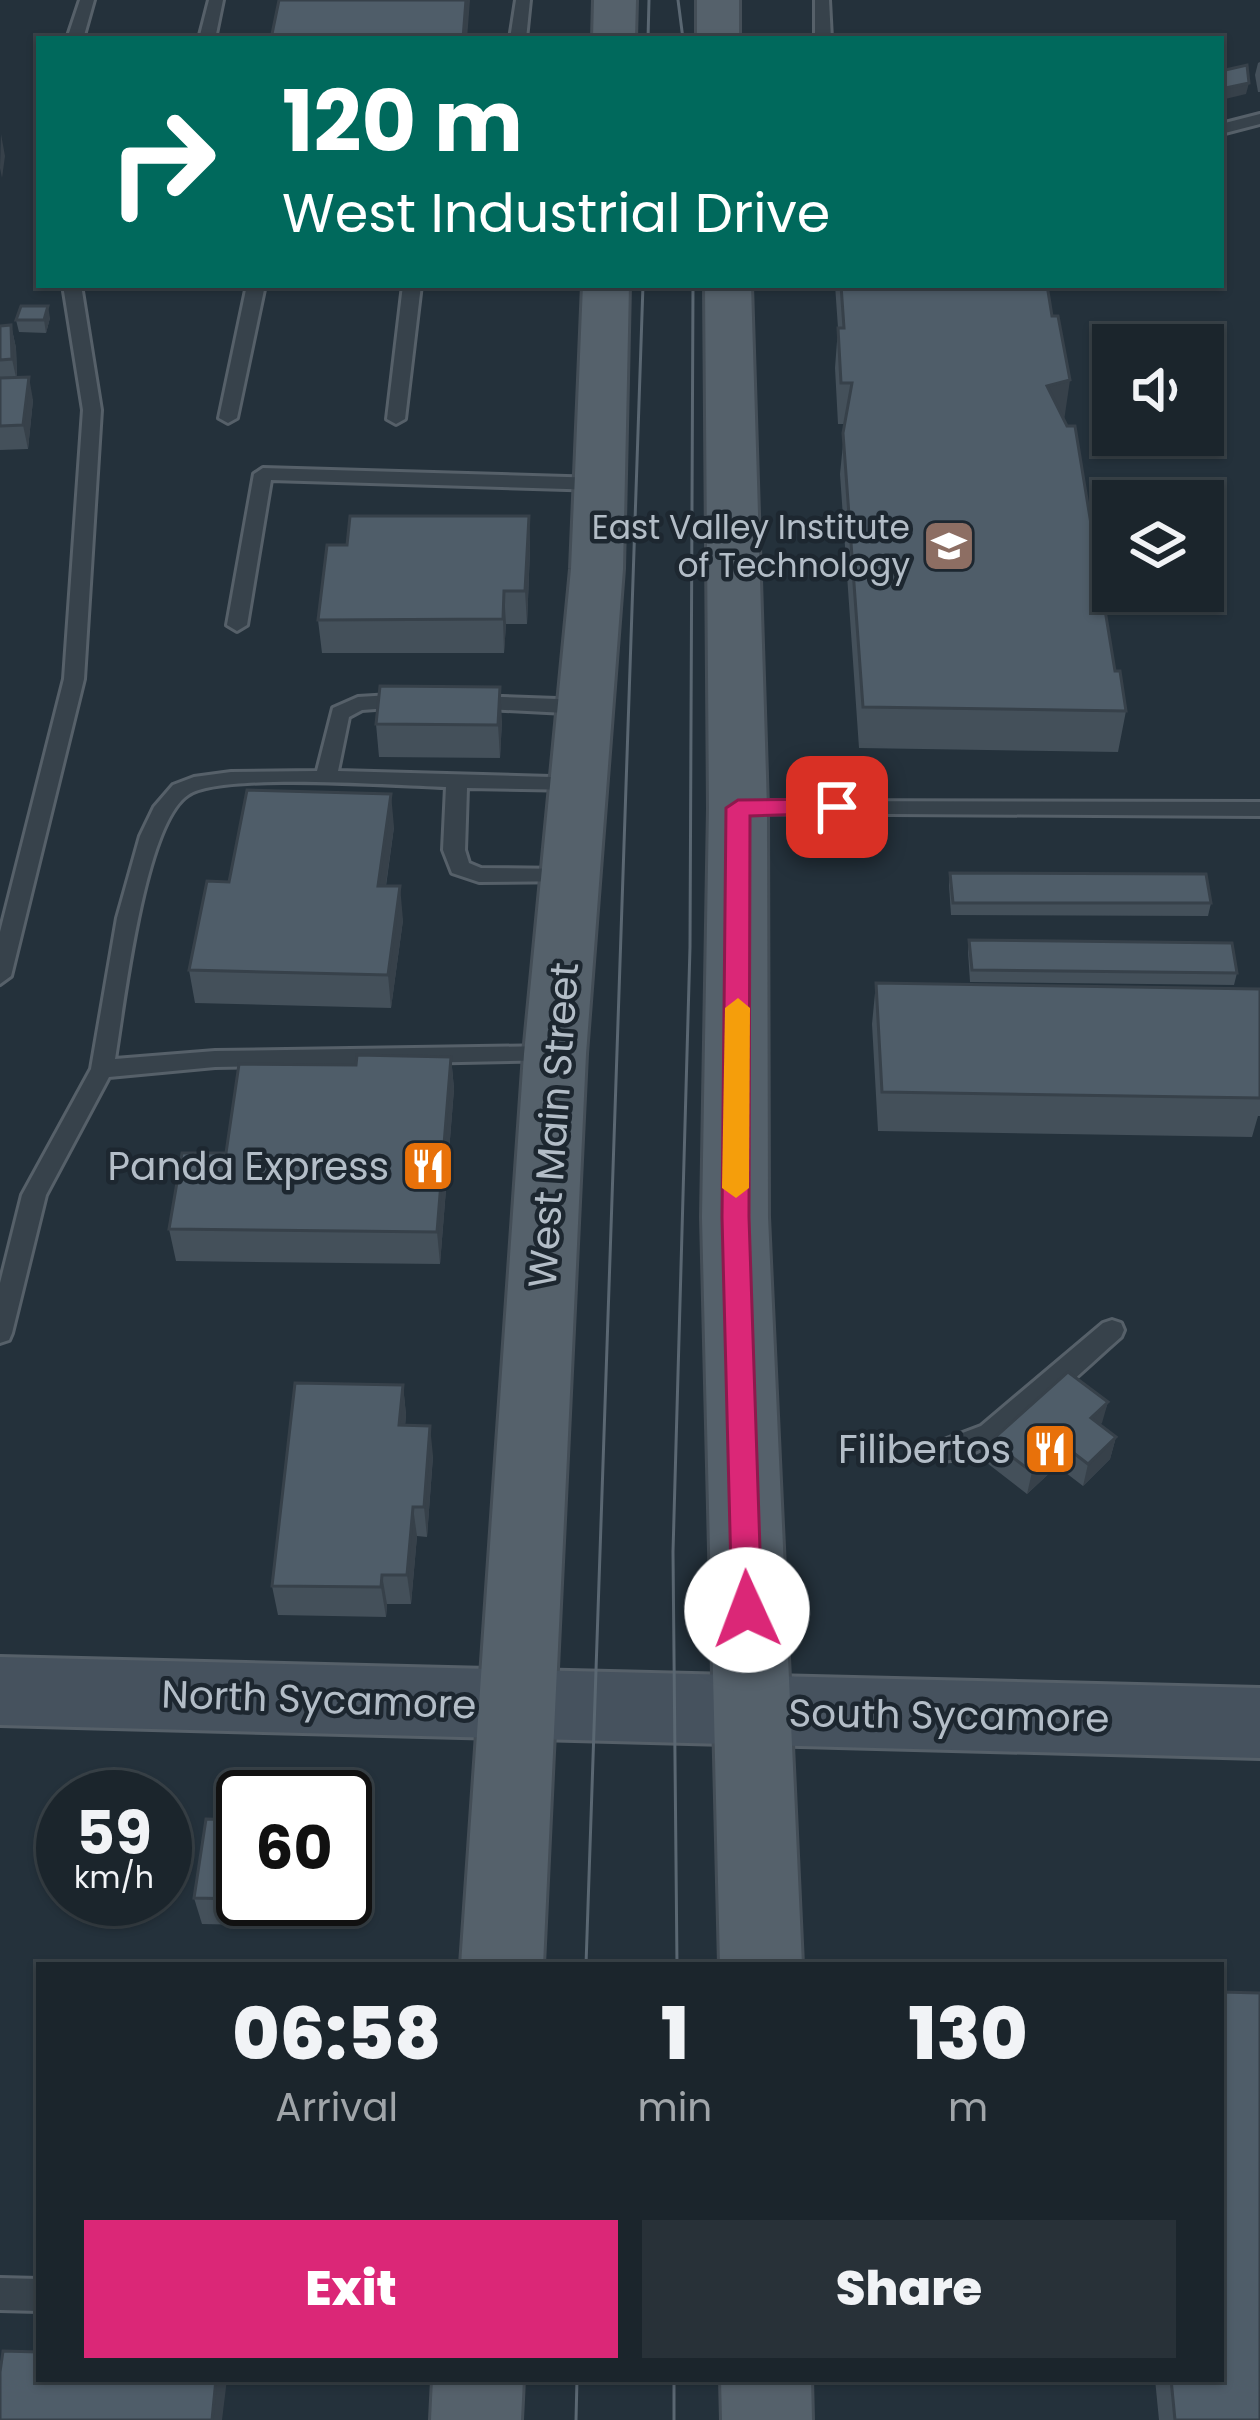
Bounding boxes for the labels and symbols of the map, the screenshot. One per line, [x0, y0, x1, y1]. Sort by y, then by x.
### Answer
place label: East Valley Institute of Technology [592, 504, 910, 589]
school or university icon: East Valley Institute of Technology [921, 518, 977, 574]
pin [786, 756, 888, 858]
street label: West Main Street [515, 960, 592, 1290]
restaurant icon: Panda Express [400, 1138, 456, 1194]
place label: Panda Express [107, 1139, 389, 1194]
restaurant icon: Filibertos [1022, 1421, 1078, 1477]
place label: Filibertos [838, 1422, 1011, 1477]
position arrow [684, 1547, 810, 1673]
street label: North Sycamore [160, 1667, 477, 1732]
street label: South Sycamore [788, 1685, 1110, 1746]
speed limit sign: 60 [216, 1770, 372, 1926]

